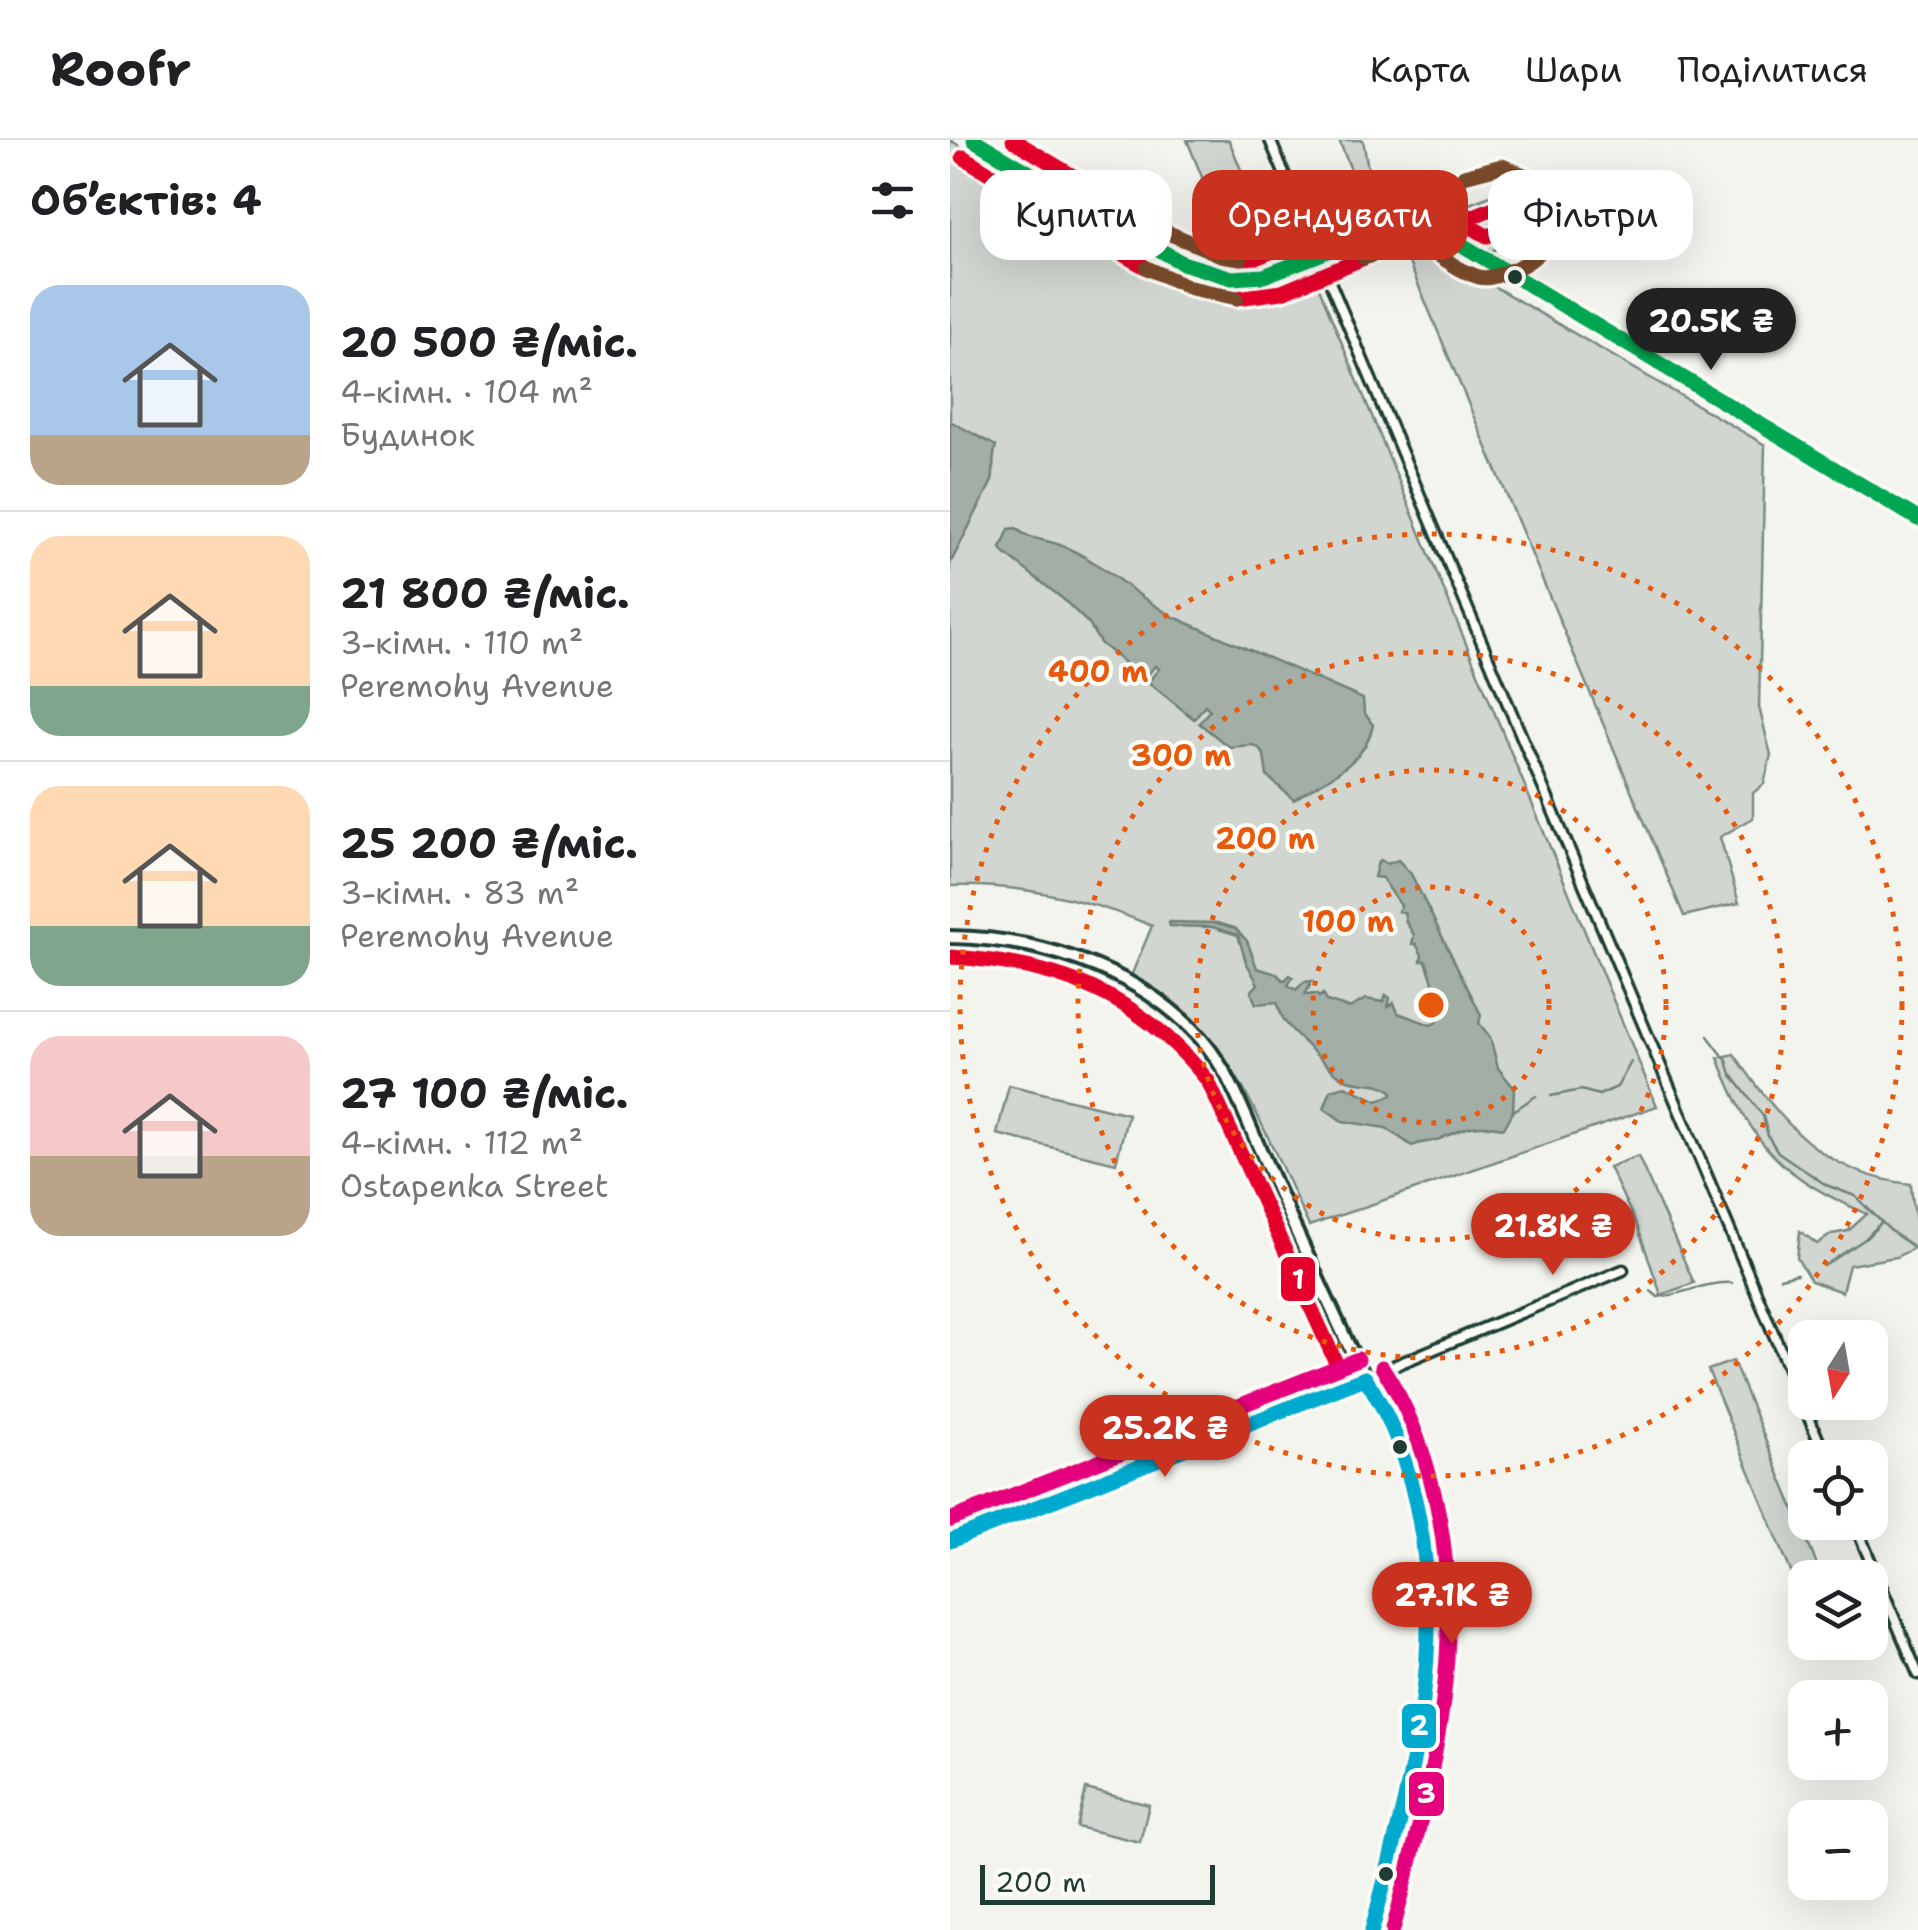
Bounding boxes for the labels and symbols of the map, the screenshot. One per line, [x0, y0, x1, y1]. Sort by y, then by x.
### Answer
unlabelled marker [1505, 267, 1525, 287]
pin: 20.5K ₴ [1619, 288, 1803, 373]
text: 400 m [1048, 651, 1148, 692]
text: 300 m [1131, 735, 1231, 776]
text: 200 m [1215, 818, 1315, 859]
text: 100 m [1302, 901, 1394, 942]
centre of rings [1413, 987, 1449, 1023]
pin: 21.8K ₴ [1461, 1193, 1645, 1278]
line badge: 1 [1279, 1255, 1317, 1303]
text: 1 [1292, 1260, 1304, 1298]
north arrow [1788, 1320, 1888, 1420]
pin: 25.2K ₴ [1073, 1395, 1257, 1480]
unlabelled marker [1390, 1437, 1410, 1457]
pin: 27.1K ₴ [1360, 1562, 1544, 1647]
line badge: 2 [1400, 1702, 1438, 1750]
text: 2 [1409, 1706, 1429, 1744]
line badge: 3 [1407, 1770, 1446, 1818]
text: 3 [1416, 1774, 1436, 1812]
scale bar [980, 1860, 1215, 1904]
unlabelled marker [1376, 1864, 1396, 1884]

